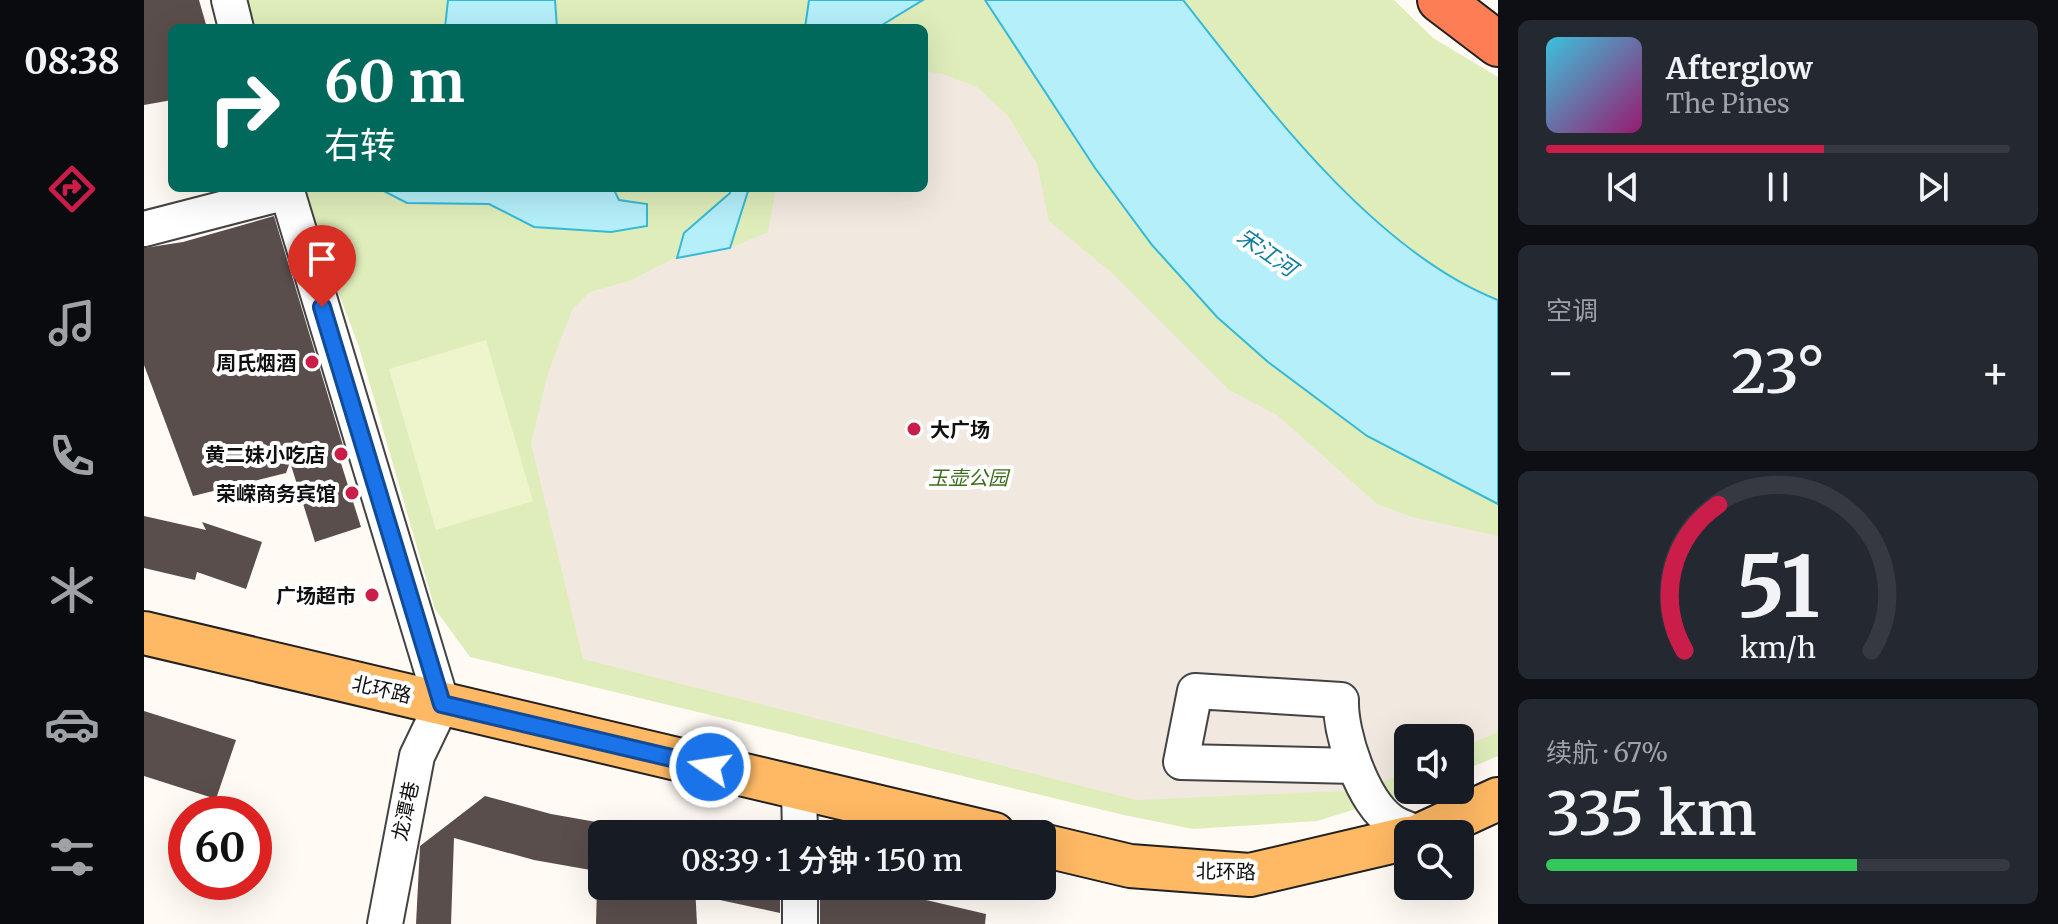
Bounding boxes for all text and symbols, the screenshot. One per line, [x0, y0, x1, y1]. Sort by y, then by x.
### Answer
text: 08:38 [24, 39, 120, 84]
text: 60 m [324, 47, 465, 117]
text: Afterglow [1666, 49, 1813, 87]
icon: right [192, 56, 296, 160]
text: The Pines [1666, 87, 1790, 120]
text: 右转 [324, 123, 396, 168]
icon: directions [44, 161, 100, 217]
icon: previous [1601, 165, 1645, 209]
icon: pause [1756, 165, 1800, 209]
icon: next [1911, 165, 1955, 209]
water label: 宋江河 [1232, 222, 1305, 285]
pin [288, 225, 356, 307]
icon: arrive [300, 237, 344, 281]
text: 空调 [1546, 294, 1598, 327]
icon: music [44, 295, 100, 351]
text: 23° [1731, 334, 1825, 409]
text: − [1546, 345, 1575, 400]
text: + [1981, 345, 2010, 400]
place label: 周氏烟酒 [216, 350, 296, 375]
marker: 周氏烟酒 [303, 353, 321, 371]
place label: 大广场 [930, 417, 990, 442]
marker: 大广场 [905, 420, 923, 438]
icon: phone [44, 428, 100, 484]
place label: 黄二妹小吃店 [205, 442, 325, 467]
marker: 黄二妹小吃店 [332, 445, 350, 463]
park label: 玉壶公园 [928, 465, 1011, 490]
place label: 荣嵘商务宾馆 [216, 481, 336, 506]
marker: 荣嵘商务宾馆 [343, 484, 361, 502]
text: 51 [1736, 534, 1820, 639]
icon: climate [44, 562, 100, 618]
place label: 广场超市 [276, 583, 356, 608]
marker: 广场超市 [363, 586, 381, 604]
text: km/h [1740, 630, 1816, 666]
street label: 北环路 [350, 670, 414, 708]
icon: car [44, 696, 100, 752]
map controls [1394, 724, 1474, 900]
button: sound [1394, 724, 1474, 804]
position arrow [668, 725, 752, 809]
text: 续航 · 67% [1546, 736, 1668, 769]
text: 335 km [1546, 776, 1757, 851]
street label: 龙潭巷 [387, 779, 423, 843]
speed limit sign: 60 [168, 796, 272, 900]
button: search [1394, 820, 1474, 900]
icon: filters [44, 829, 100, 885]
text: 08:39 · 1 分钟 · 150 m [681, 841, 963, 879]
street label: 北环路 [1196, 858, 1256, 884]

